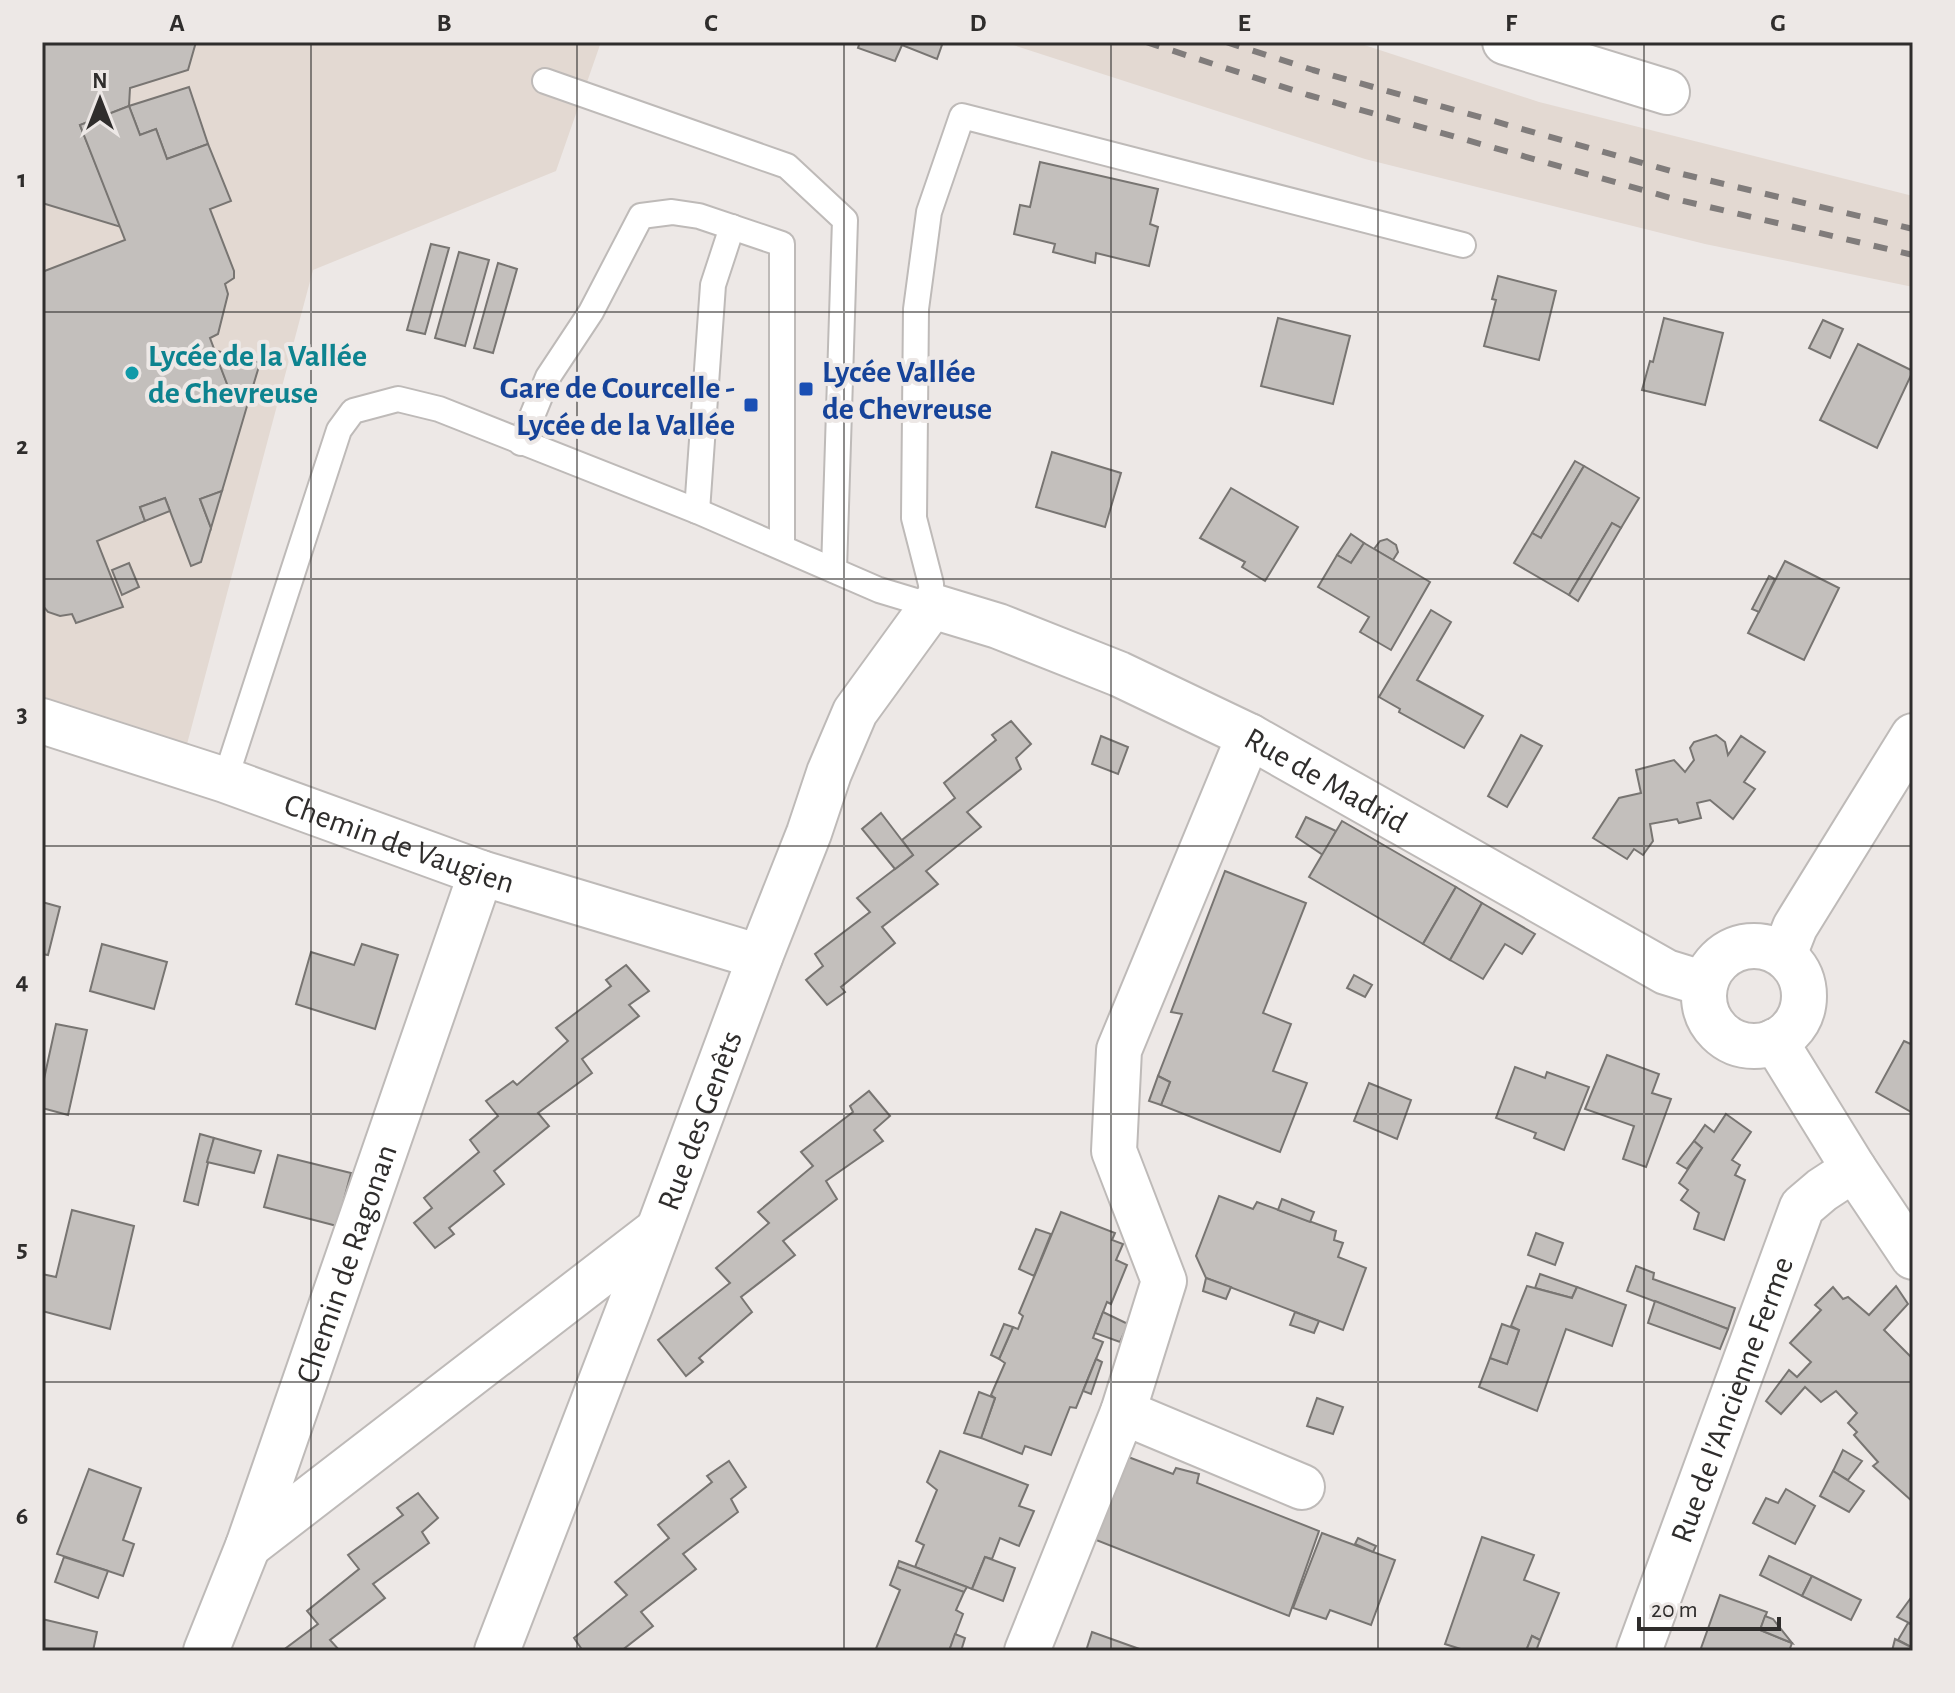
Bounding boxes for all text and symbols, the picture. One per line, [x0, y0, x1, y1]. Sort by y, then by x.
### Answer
text: A [169, 10, 185, 36]
text: B [436, 10, 452, 36]
text: C [704, 10, 718, 36]
text: D [969, 10, 987, 36]
text: E [1237, 10, 1251, 36]
text: F [1505, 10, 1518, 36]
text: G [1770, 10, 1786, 36]
north arrow [60, 60, 140, 140]
text: N [92, 70, 108, 92]
text: 1 [17, 166, 27, 192]
place label: Lycée de la Vallée de Chevreuse [148, 340, 367, 409]
place label: Lycée Vallée de Chevreuse [822, 356, 992, 425]
marker: Lycée de la Vallée de Chevreuse [123, 364, 141, 382]
place label: Gare de Courcelle - Lycée de la Vallée [500, 372, 735, 441]
marker: Lycée Vallée de Chevreuse [797, 380, 815, 398]
marker: Gare de Courcelle - Lycée de la Vallée [742, 396, 760, 414]
text: 2 [16, 433, 28, 459]
text: 3 [16, 701, 28, 727]
street label: Rue de Madrid [1239, 722, 1412, 839]
street label: Chemin de Vaugien [280, 788, 518, 899]
text: 4 [15, 968, 29, 994]
street label: Rue des Genêts [652, 1027, 748, 1215]
street label: Chemin de Ragonan [291, 1140, 403, 1387]
text: 5 [16, 1236, 28, 1262]
street label: Rue de l'Ancienne Ferme [1665, 1253, 1799, 1547]
text: 6 [16, 1503, 28, 1529]
scale bar [1639, 1581, 1779, 1631]
text: 20 m [1651, 1598, 1698, 1622]

